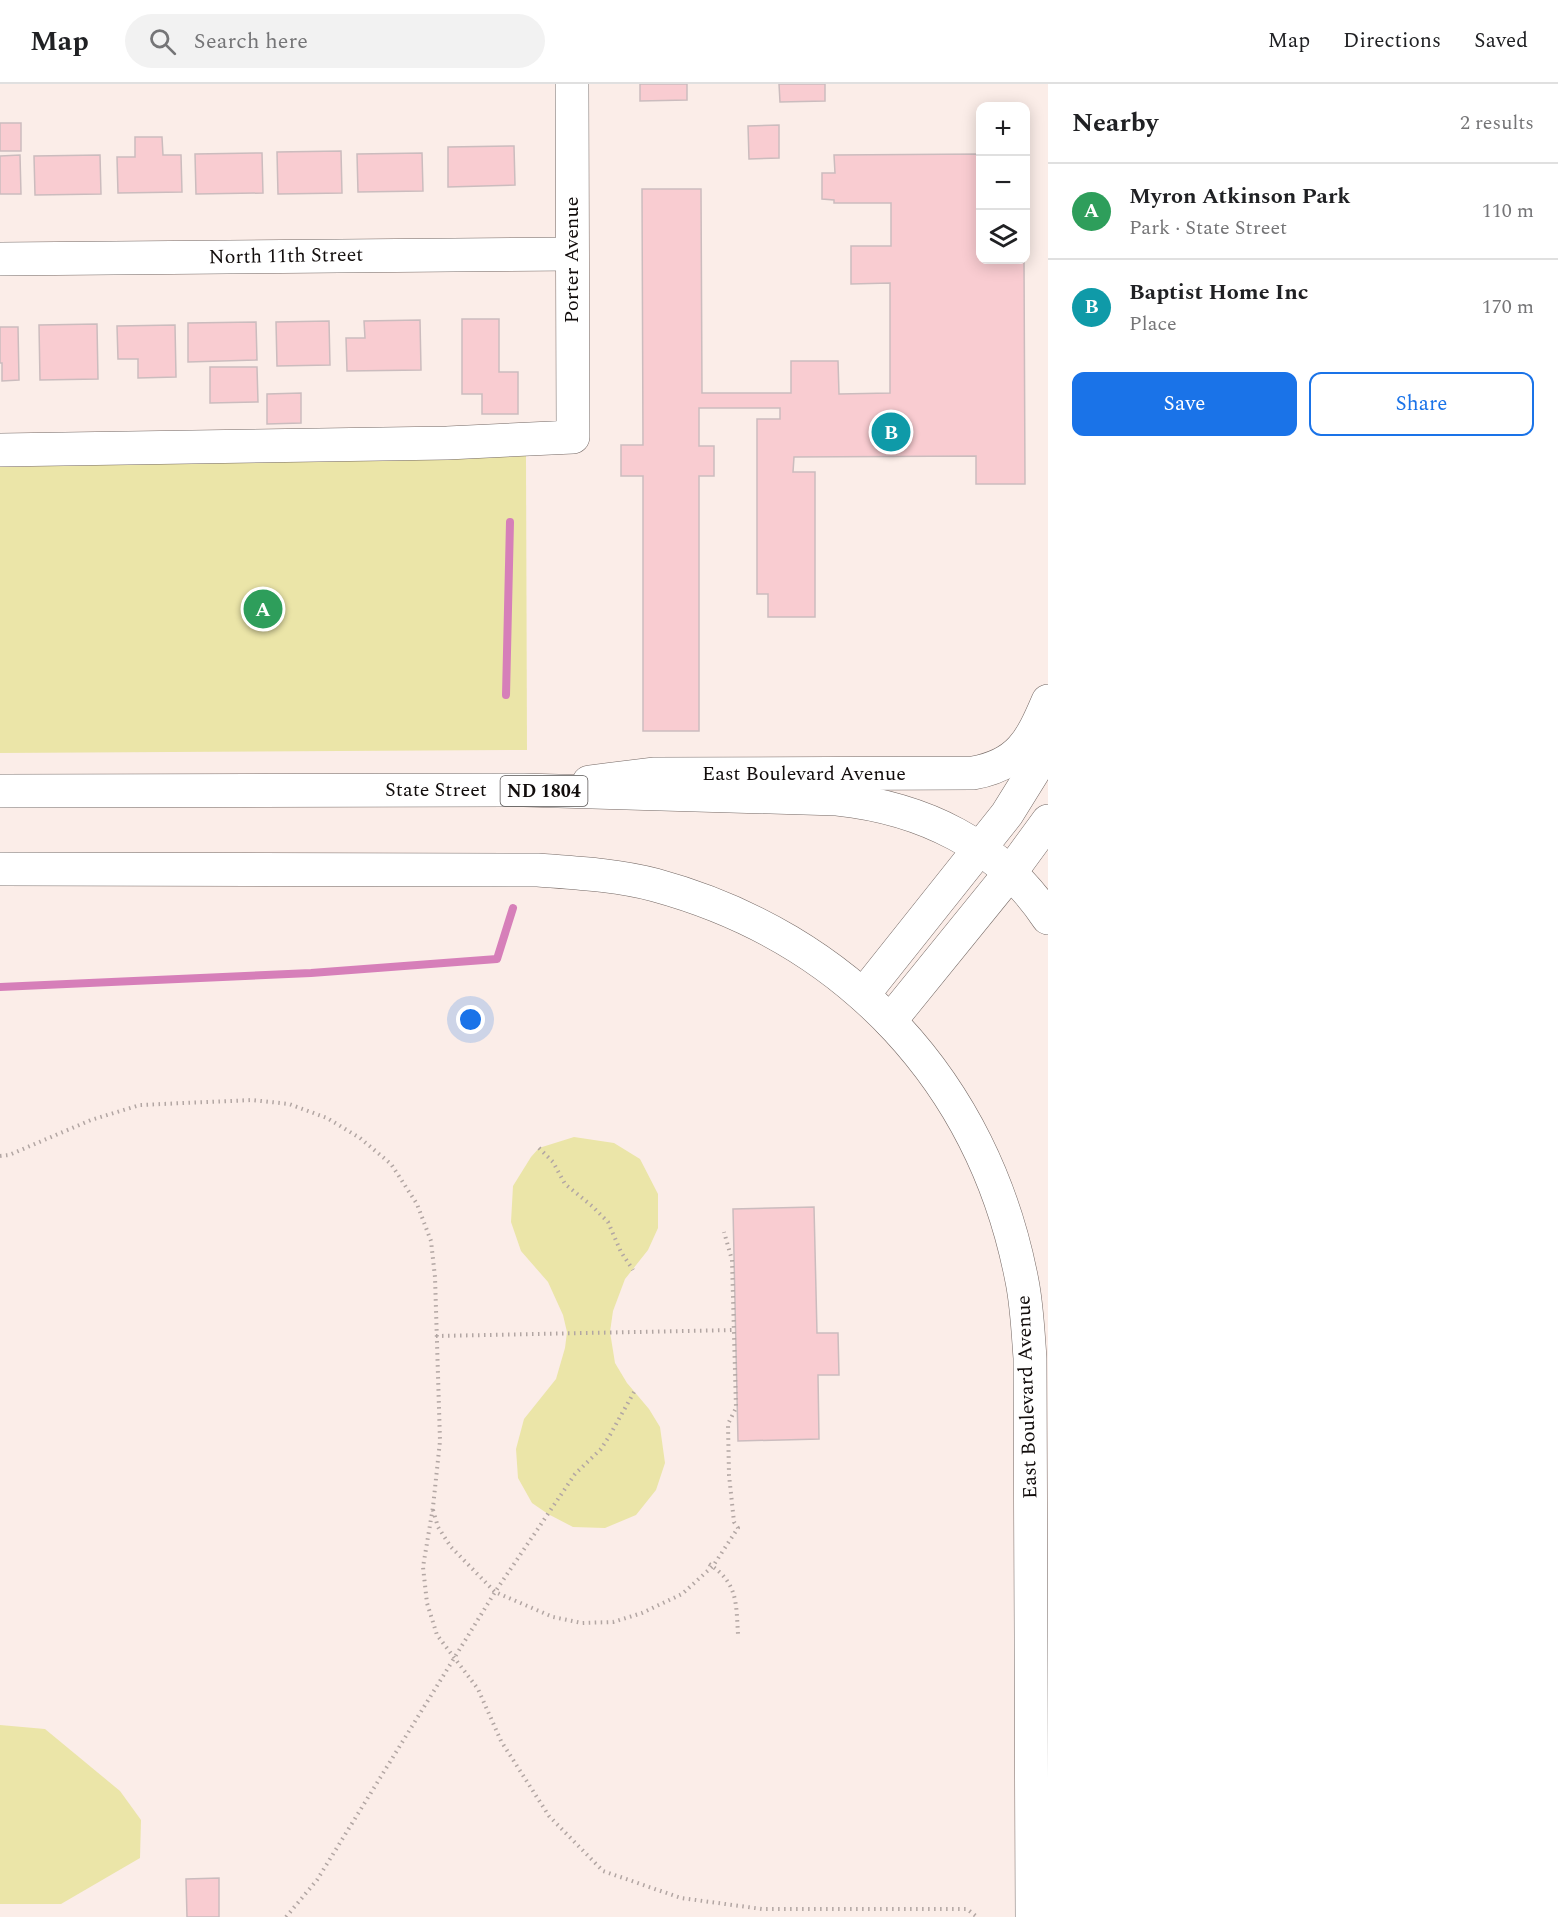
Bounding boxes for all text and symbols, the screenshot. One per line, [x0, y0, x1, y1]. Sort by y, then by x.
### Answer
search box [125, 14, 545, 68]
text: Map [30, 20, 89, 63]
icon: search [146, 25, 179, 58]
text: Search here [194, 25, 308, 58]
text: Map [1268, 25, 1310, 57]
text: Directions [1343, 25, 1441, 57]
text: Saved [1474, 25, 1528, 57]
map controls [976, 102, 1030, 264]
button: + [976, 102, 1030, 156]
text: Nearby [1072, 103, 1158, 143]
text: 2 results [1460, 108, 1534, 138]
button: − [976, 156, 1030, 210]
text: Myron Atkinson Park [1129, 180, 1351, 213]
text: A [1084, 196, 1099, 226]
text: 110 m [1482, 196, 1534, 226]
street label: Porter Avenue [557, 197, 587, 323]
button: layers [976, 210, 1030, 264]
text: Park · State Street [1129, 213, 1287, 243]
street label: North 11th Street [208, 240, 364, 272]
text: Baptist Home Inc [1129, 276, 1308, 309]
text: B [1084, 292, 1099, 322]
text: 170 m [1482, 292, 1534, 322]
text: Place [1129, 309, 1177, 339]
button: Save [1072, 372, 1297, 436]
button: Share [1309, 372, 1534, 436]
pin: B [872, 410, 910, 454]
pin: A [244, 586, 282, 632]
street label: East Boulevard Avenue [702, 759, 906, 789]
street label: State Street [385, 775, 487, 805]
road number: ND 1804 [500, 776, 588, 806]
your location [456, 1005, 485, 1034]
street label: East Boulevard Avenue [1008, 1295, 1046, 1499]

